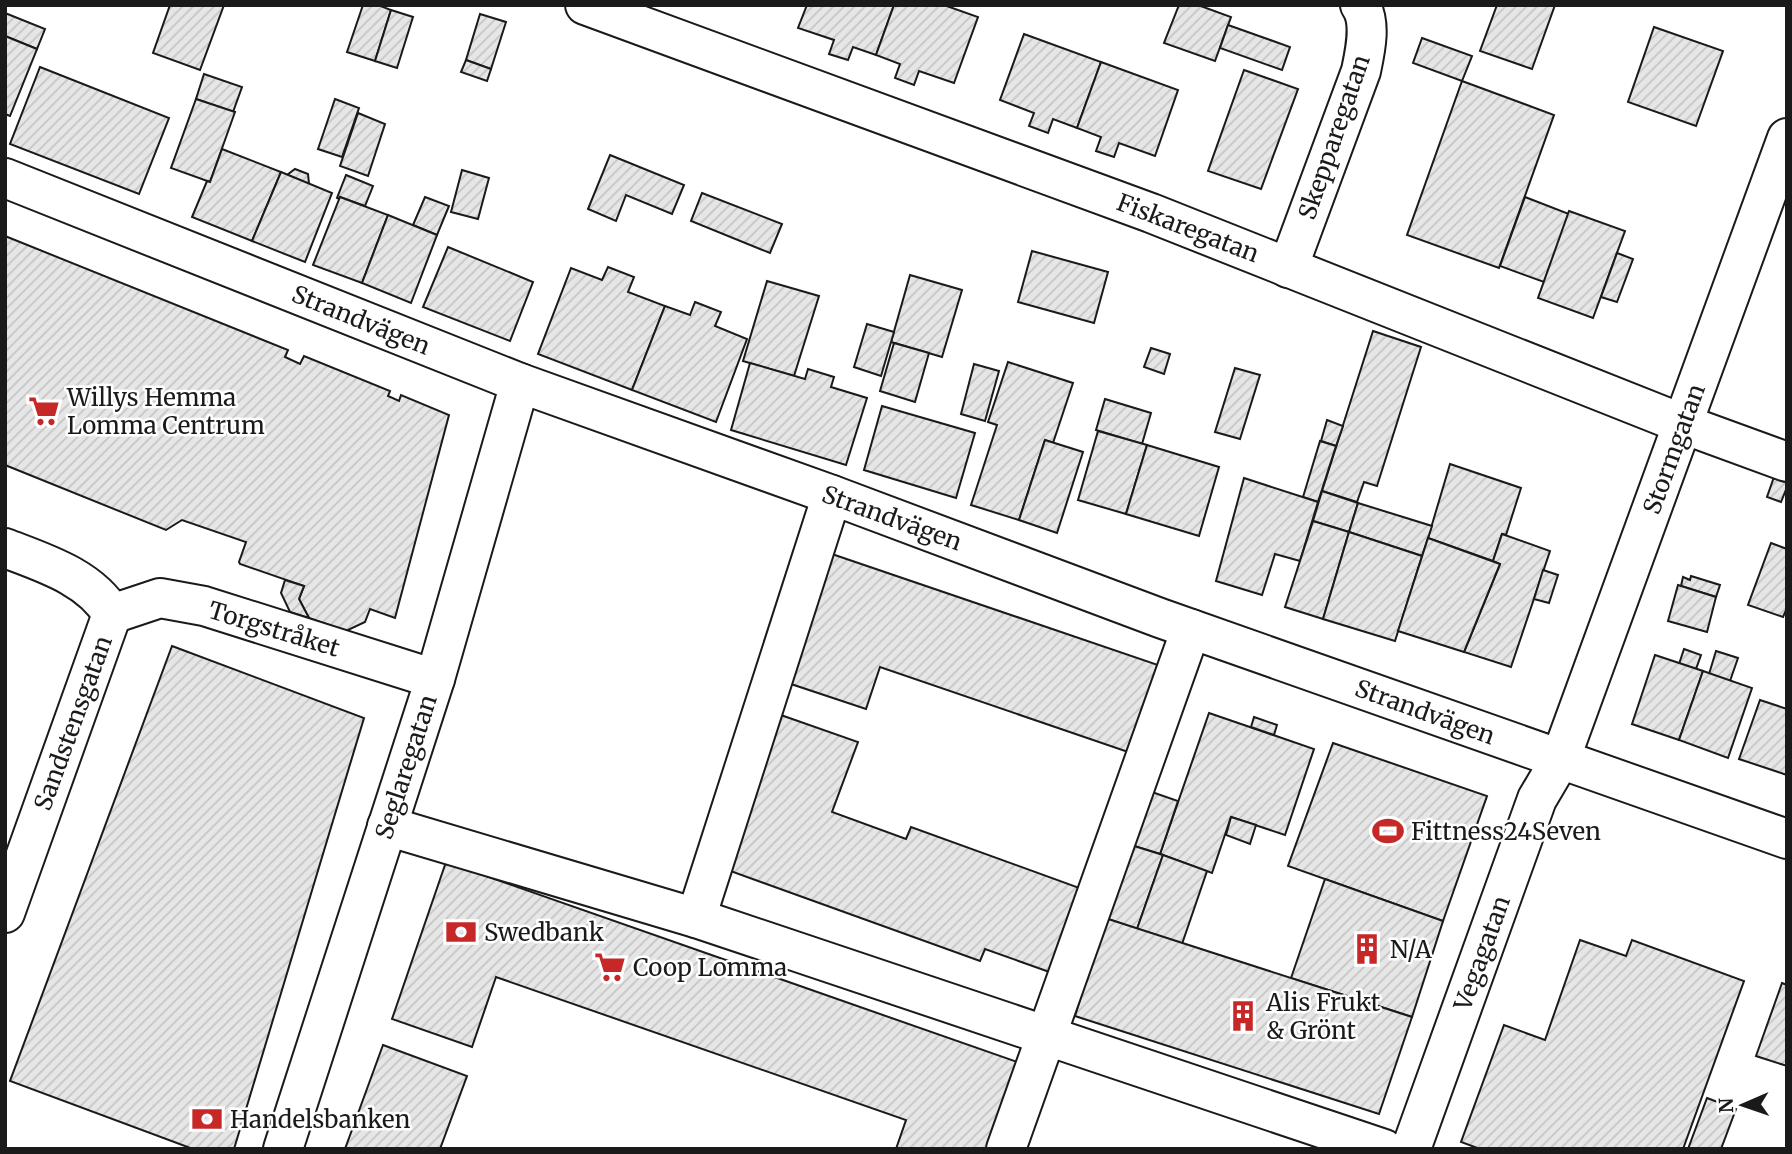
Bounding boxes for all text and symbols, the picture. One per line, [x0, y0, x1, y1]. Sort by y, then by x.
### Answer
street label: Skepparegatan [1291, 50, 1377, 223]
street label: Fiskaregatan [1112, 187, 1264, 269]
street label: Strandvägen [287, 278, 435, 362]
street label: Stormgatan [1636, 379, 1712, 519]
place label: Willys Hemma Lomma Centrum [66, 382, 265, 441]
supermarket icon: Willys Hemma Lomma Centrum [27, 394, 61, 428]
street label: Strandvägen [818, 478, 966, 558]
street label: Torgstråket [205, 594, 344, 664]
street label: Sandstensgatan [27, 631, 119, 815]
street label: Strandvägen [1351, 672, 1499, 752]
street label: Seglaregatan [368, 691, 444, 843]
sports icon: Fittness24Seven [1371, 814, 1405, 848]
place label: Fittness24Seven [1411, 816, 1601, 847]
street label: Vegagatan [1447, 891, 1517, 1016]
bank icon: Swedbank [444, 915, 478, 949]
place label: Swedbank [484, 917, 605, 948]
building icon: N/A [1350, 932, 1384, 966]
place label: N/A [1390, 934, 1433, 965]
supermarket icon: Coop Lomma [593, 950, 627, 984]
place label: Coop Lomma [633, 952, 787, 983]
place label: Alis Frukt & Grönt [1265, 987, 1381, 1046]
building icon: Alis Frukt & Grönt [1226, 999, 1260, 1033]
north arrow [1708, 1070, 1778, 1140]
text: N [1714, 1098, 1738, 1114]
bank icon: Handelsbanken [190, 1102, 224, 1136]
place label: Handelsbanken [230, 1104, 410, 1135]

